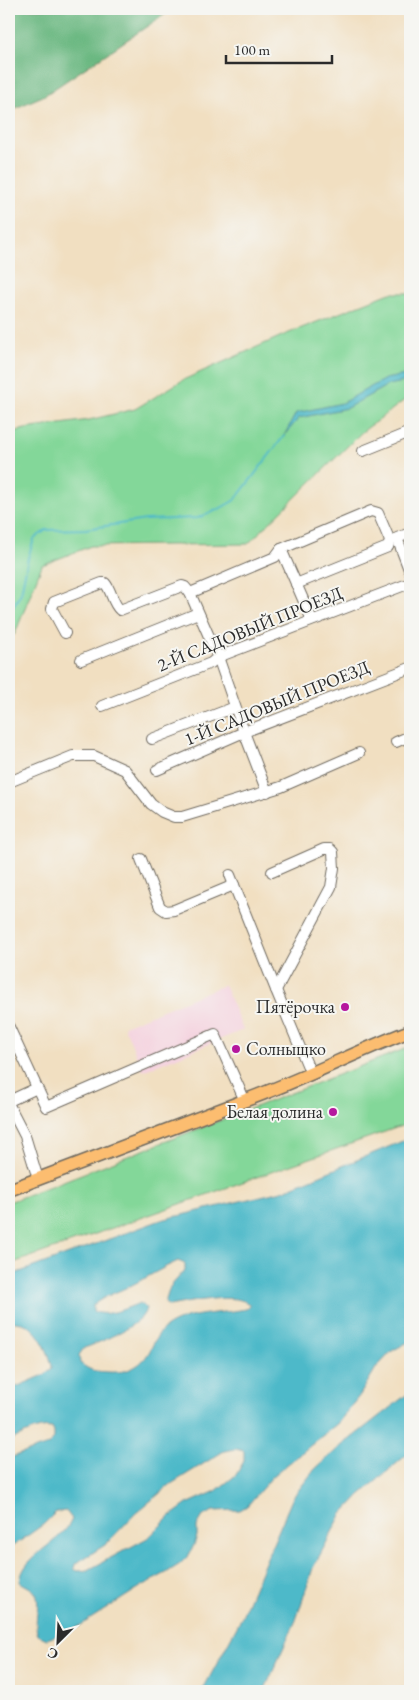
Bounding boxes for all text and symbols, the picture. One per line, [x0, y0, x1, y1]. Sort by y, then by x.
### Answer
scale bar [226, 32, 333, 64]
text: 100 m [234, 40, 271, 59]
street label: 2-Й САДОВЫЙ ПРОЕЗД [154, 581, 346, 676]
street label: 1-Й САДОВЫЙ ПРОЕЗД [181, 655, 373, 750]
place label: Пятёрочка [256, 995, 336, 1018]
marker: Пятёрочка [339, 1001, 351, 1013]
place label: Солныщко [246, 1037, 326, 1060]
marker: Солныщко [230, 1043, 242, 1055]
place label: Белая долина [227, 1100, 324, 1123]
marker: Белая долина [327, 1106, 339, 1118]
north arrow [32, 1618, 82, 1668]
text: С [44, 1644, 61, 1664]

